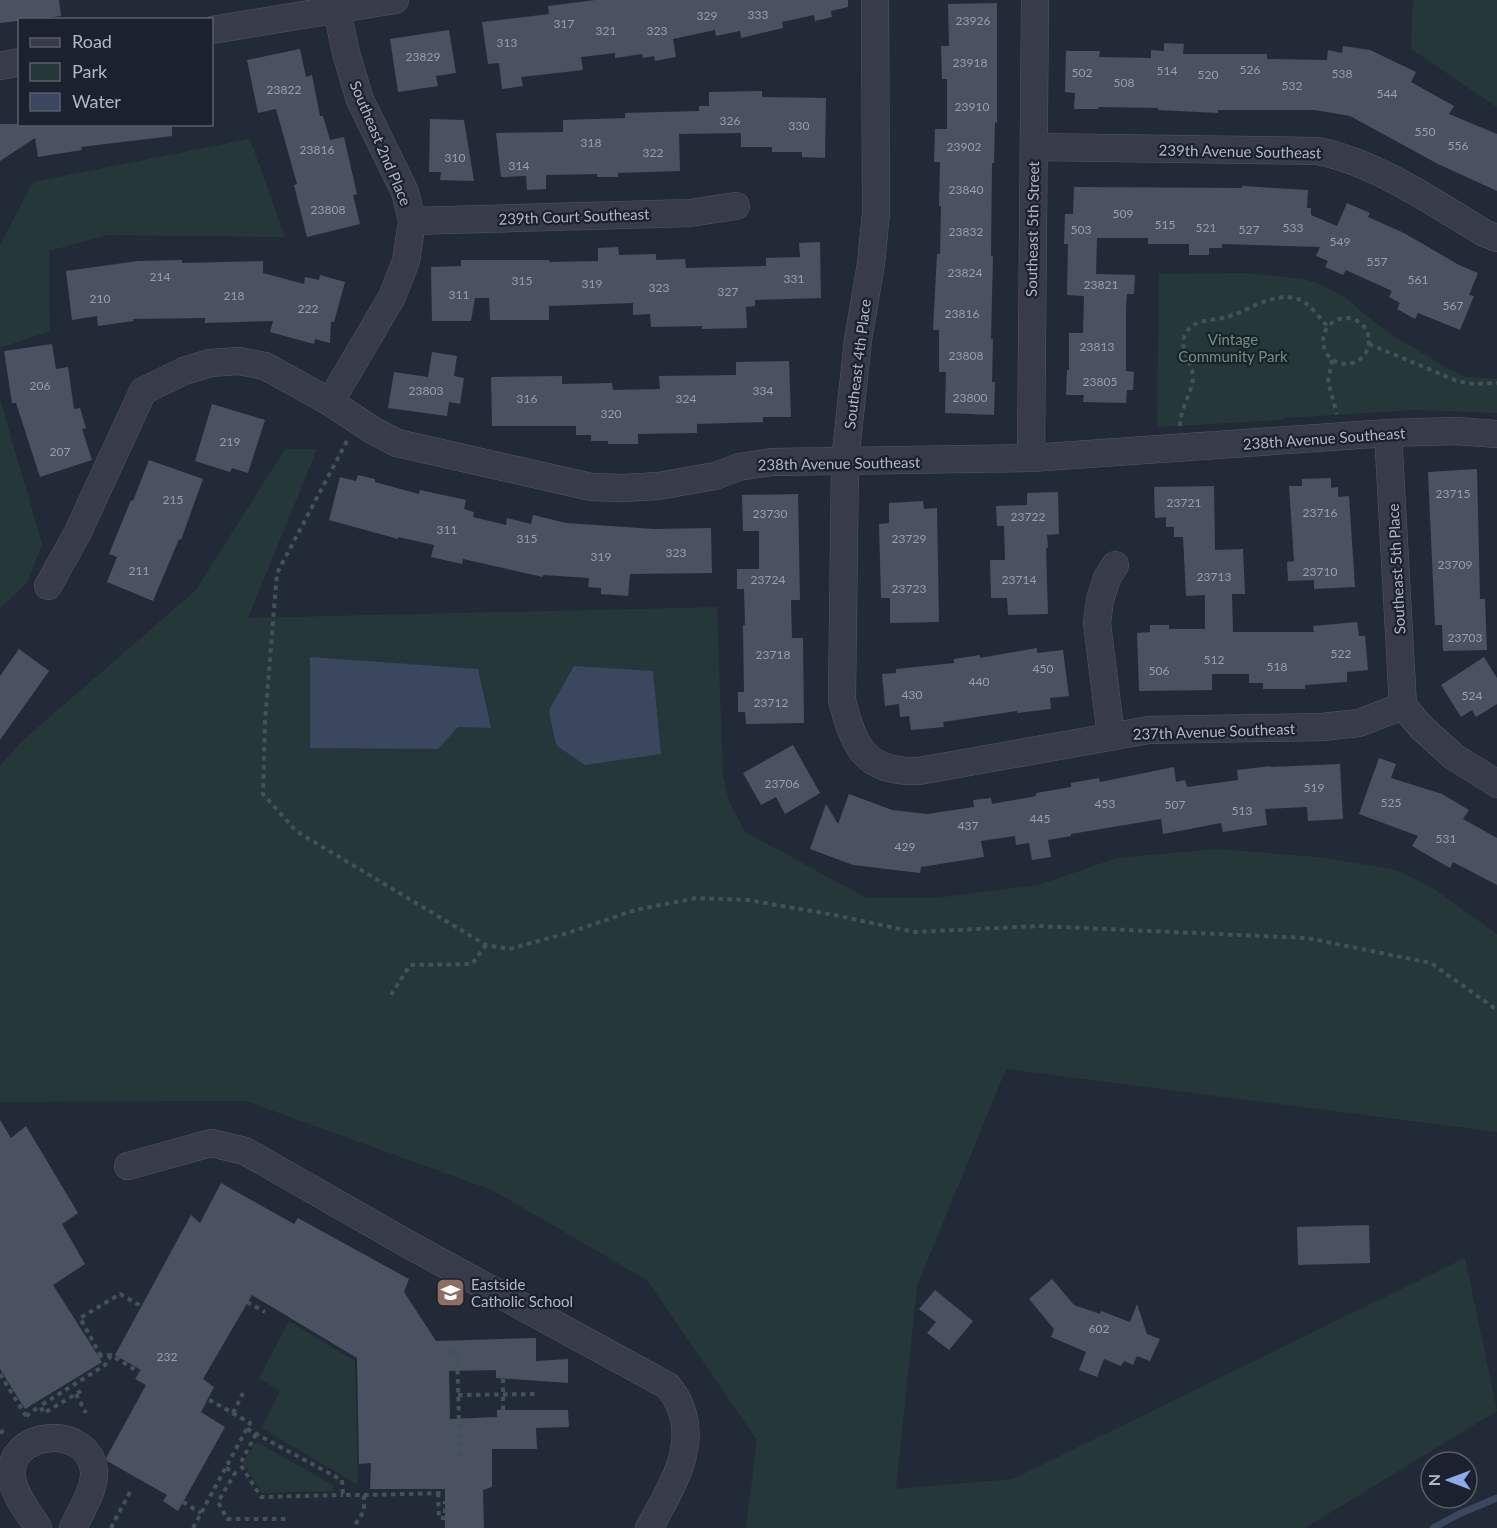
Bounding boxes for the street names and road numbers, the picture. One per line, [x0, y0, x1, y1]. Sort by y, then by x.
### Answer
street label: Southeast 2nd Place [347, 78, 415, 208]
street label: 239th Avenue Southeast [1159, 141, 1322, 161]
street label: Southeast 5th Street [1022, 160, 1042, 297]
street label: 239th Court Southeast [498, 204, 650, 228]
street label: Southeast 4th Place [840, 298, 874, 430]
street label: 238th Avenue Southeast [1242, 423, 1406, 453]
street label: 238th Avenue Southeast [758, 453, 921, 473]
street label: Southeast 5th Place [1384, 503, 1408, 635]
street label: 237th Avenue Southeast [1132, 719, 1296, 743]

